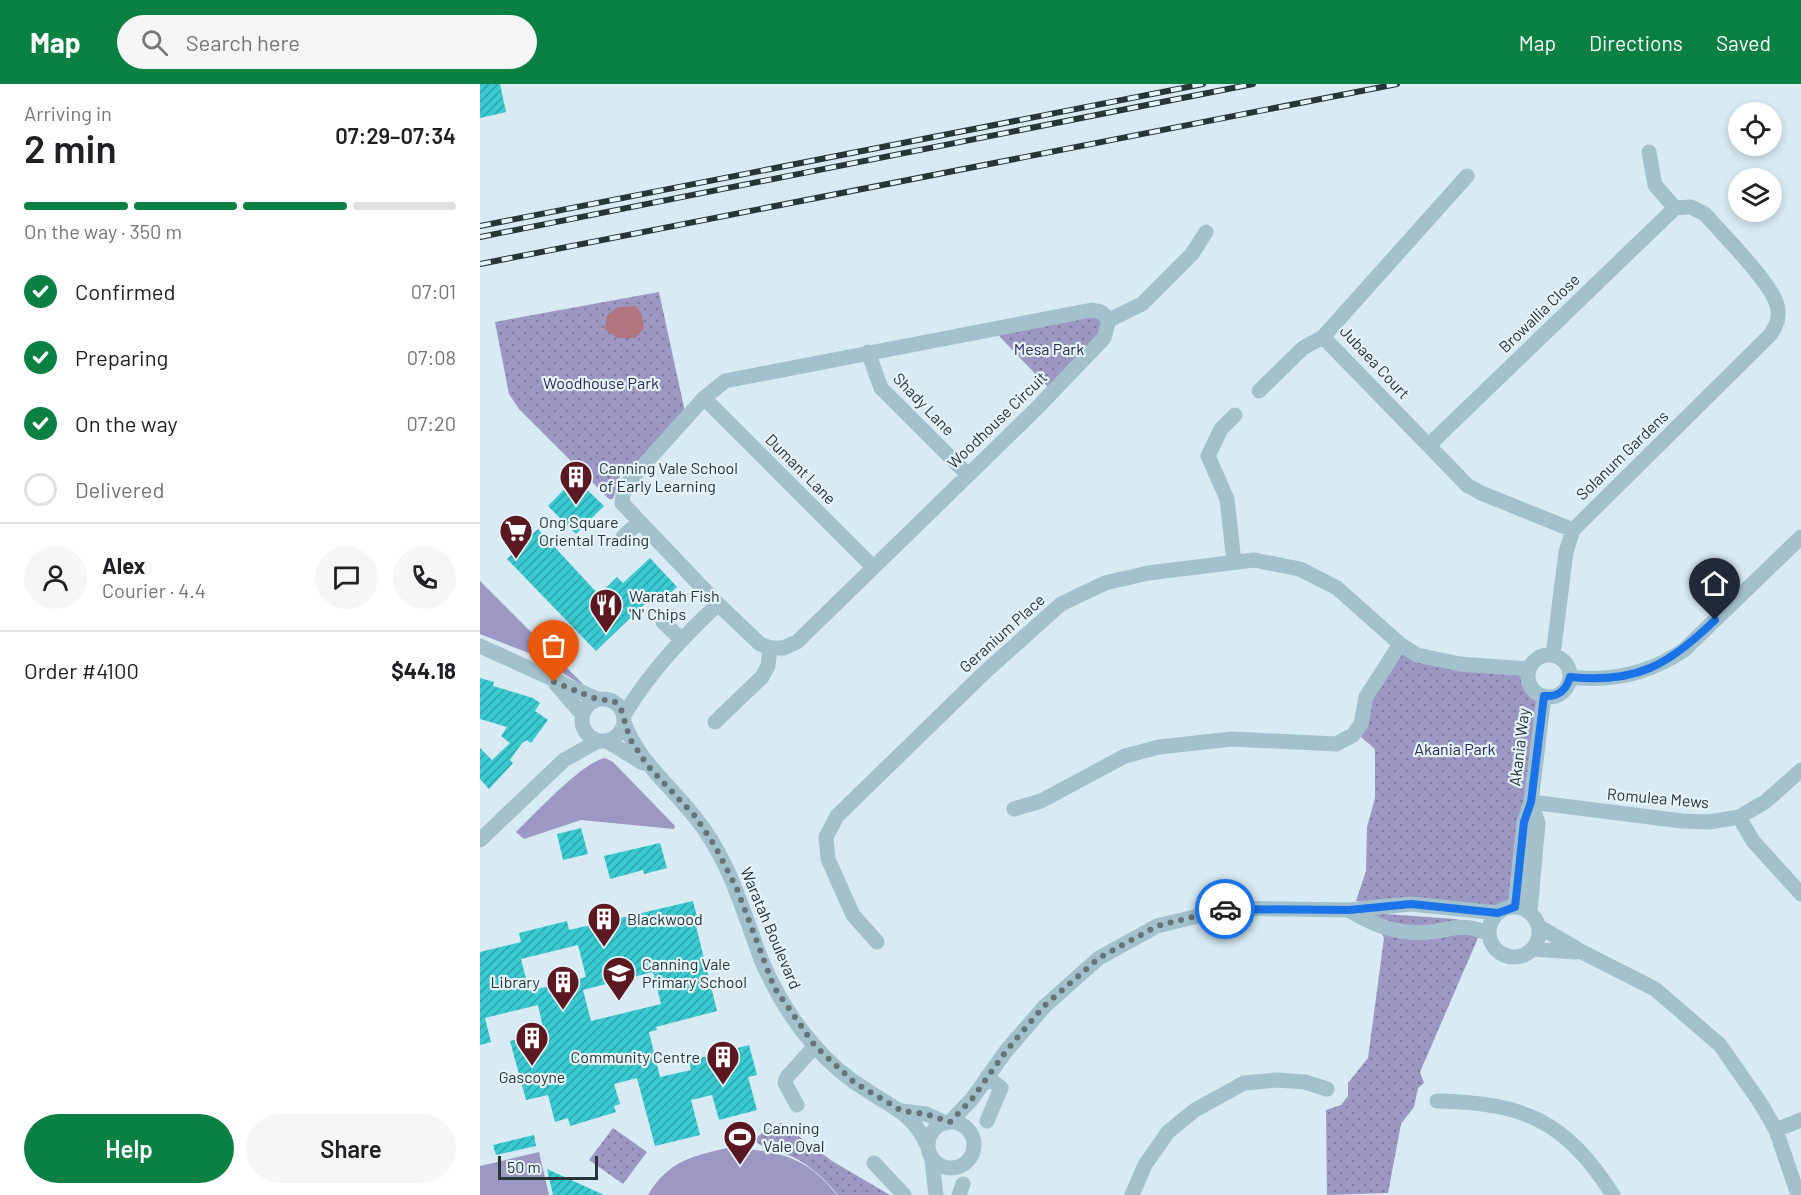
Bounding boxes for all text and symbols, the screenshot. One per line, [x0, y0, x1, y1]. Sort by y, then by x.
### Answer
search box [117, 15, 537, 69]
text: Map [30, 25, 81, 59]
icon: search [138, 26, 171, 59]
text: Search here [186, 29, 300, 55]
text: Map [1519, 30, 1556, 55]
text: Directions [1589, 30, 1683, 55]
text: Saved [1716, 30, 1771, 55]
text: Arriving in [24, 101, 112, 125]
map controls [1728, 102, 1782, 222]
button: locate [1728, 102, 1782, 156]
text: 07:29–07:34 [335, 122, 456, 148]
text: 2 min [24, 124, 117, 171]
button: layers [1728, 168, 1782, 222]
text: On the way · 350 m [24, 219, 182, 243]
street label: Browallia Close [1494, 269, 1583, 356]
icon: check [24, 275, 57, 308]
text: Confirmed [75, 278, 175, 304]
text: 07:01 [411, 279, 456, 303]
street label: Jubaea Court [1337, 321, 1414, 402]
park label: Mesa Park [1014, 339, 1084, 358]
icon: check [24, 341, 57, 374]
text: Preparing [75, 344, 168, 370]
text: 07:08 [407, 345, 456, 369]
street label: Woodhouse Circuit [943, 367, 1050, 472]
street label: Shady Lane [890, 368, 959, 439]
park label: Woodhouse Park [543, 373, 659, 392]
street label: Solanum Gardens [1572, 406, 1672, 503]
icon: check [24, 407, 57, 440]
text: On the way [75, 410, 178, 436]
text: 07:20 [406, 411, 456, 435]
street label: Dumant Lane [762, 430, 840, 508]
place label: Canning Vale School of Early Learning [599, 458, 738, 495]
building icon: Canning Vale School of Early Learning [558, 459, 594, 506]
text: Delivered [75, 476, 164, 502]
place label: Ong Square Oriental Trading [539, 512, 649, 549]
supermarket icon: Ong Square Oriental Trading [498, 513, 534, 560]
button: person [24, 546, 87, 609]
button: chat [315, 546, 378, 609]
button: phone [393, 546, 456, 609]
text: Alex [102, 552, 145, 578]
pin [1689, 558, 1740, 620]
icon: home [1698, 567, 1731, 600]
text: Courier · 4.4 [102, 578, 206, 602]
place label: Waratah Fish 'N' Chips [629, 586, 720, 623]
restaurant icon: Waratah Fish 'N' Chips [588, 587, 624, 634]
street label: Geranium Place [955, 589, 1048, 676]
pin [528, 620, 579, 682]
icon: bag [537, 629, 570, 662]
text: Order #4100 [24, 657, 139, 683]
text: $44.18 [391, 657, 456, 683]
street label: Akania Way [1504, 706, 1533, 787]
park label: Akania Park [1414, 739, 1496, 758]
street label: Romulea Mews [1606, 784, 1710, 811]
street label: Waratah Boulevard [737, 864, 806, 992]
courier [1195, 879, 1255, 939]
icon: car [1209, 893, 1242, 926]
building icon: Blackwood [586, 901, 622, 948]
place label: Blackwood [627, 909, 703, 928]
place label: Canning Vale Primary School [642, 954, 747, 991]
school or university icon: Canning Vale Primary School [601, 955, 637, 1002]
building icon: Library [545, 964, 581, 1011]
place label: Library [490, 972, 541, 991]
building icon: Gascoyne [514, 1020, 550, 1067]
building icon: Community Centre [705, 1039, 741, 1086]
place label: Community Centre [570, 1047, 700, 1066]
place label: Gascoyne [499, 1067, 565, 1086]
button: Help [24, 1114, 234, 1183]
button: Share [246, 1114, 456, 1183]
place label: Canning Vale Oval [763, 1118, 824, 1155]
sports icon: Canning Vale Oval [722, 1119, 758, 1166]
scale bar [498, 1153, 598, 1180]
text: 50 m [507, 1157, 541, 1176]

